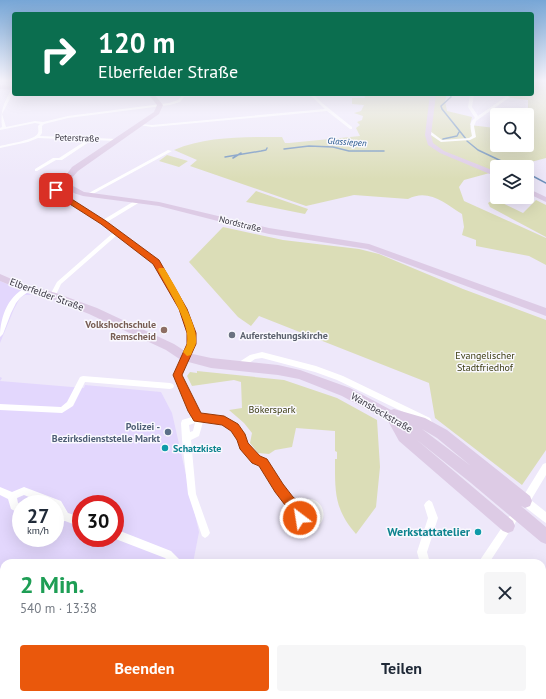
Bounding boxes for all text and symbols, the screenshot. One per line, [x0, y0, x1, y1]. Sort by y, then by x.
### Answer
text: 120 m [98, 24, 175, 61]
icon: right [32, 28, 84, 80]
text: Elberfelder Straße [98, 60, 238, 83]
map controls [490, 108, 534, 204]
button: search [490, 108, 534, 152]
street label: Peterstraße [55, 131, 100, 144]
water label: Glassiepen [327, 135, 367, 148]
button: layers [490, 160, 534, 204]
pin [39, 173, 73, 207]
icon: arrive [45, 179, 67, 201]
street label: Nordstraße [218, 213, 263, 234]
street label: Elberfelder Straße [8, 275, 86, 314]
place label: Volkshochschule Remscheid [84, 318, 156, 343]
marker: Volkshochschule Remscheid [159, 325, 169, 335]
place label: Auferstehungskirche [240, 329, 328, 342]
marker: Auferstehungskirche [227, 330, 237, 340]
park label: Evangelischer Stadtfriedhof [455, 349, 515, 374]
street label: Wansbeckstraße [349, 390, 415, 435]
park label: Bökerspark [248, 403, 296, 416]
place label: Polizei - Bezirksdienststelle Markt [52, 420, 160, 445]
marker: Polizei - Bezirksdienststelle Markt [163, 427, 173, 437]
place label: Schatzkiste [173, 442, 221, 455]
marker: Schatzkiste [160, 443, 170, 453]
speed limit sign: 30 [72, 495, 124, 547]
position arrow [279, 497, 321, 539]
text: 27 [27, 503, 49, 529]
text: km/h [27, 524, 49, 537]
place label: Werkstattatelier [387, 524, 471, 539]
marker: Werkstattatelier [473, 527, 483, 537]
text: 2 Min. [20, 569, 84, 600]
button: close [484, 572, 526, 614]
text: 540 m · 13:38 [20, 600, 97, 617]
button: Beenden [20, 645, 269, 691]
button: Teilen [277, 645, 526, 691]

